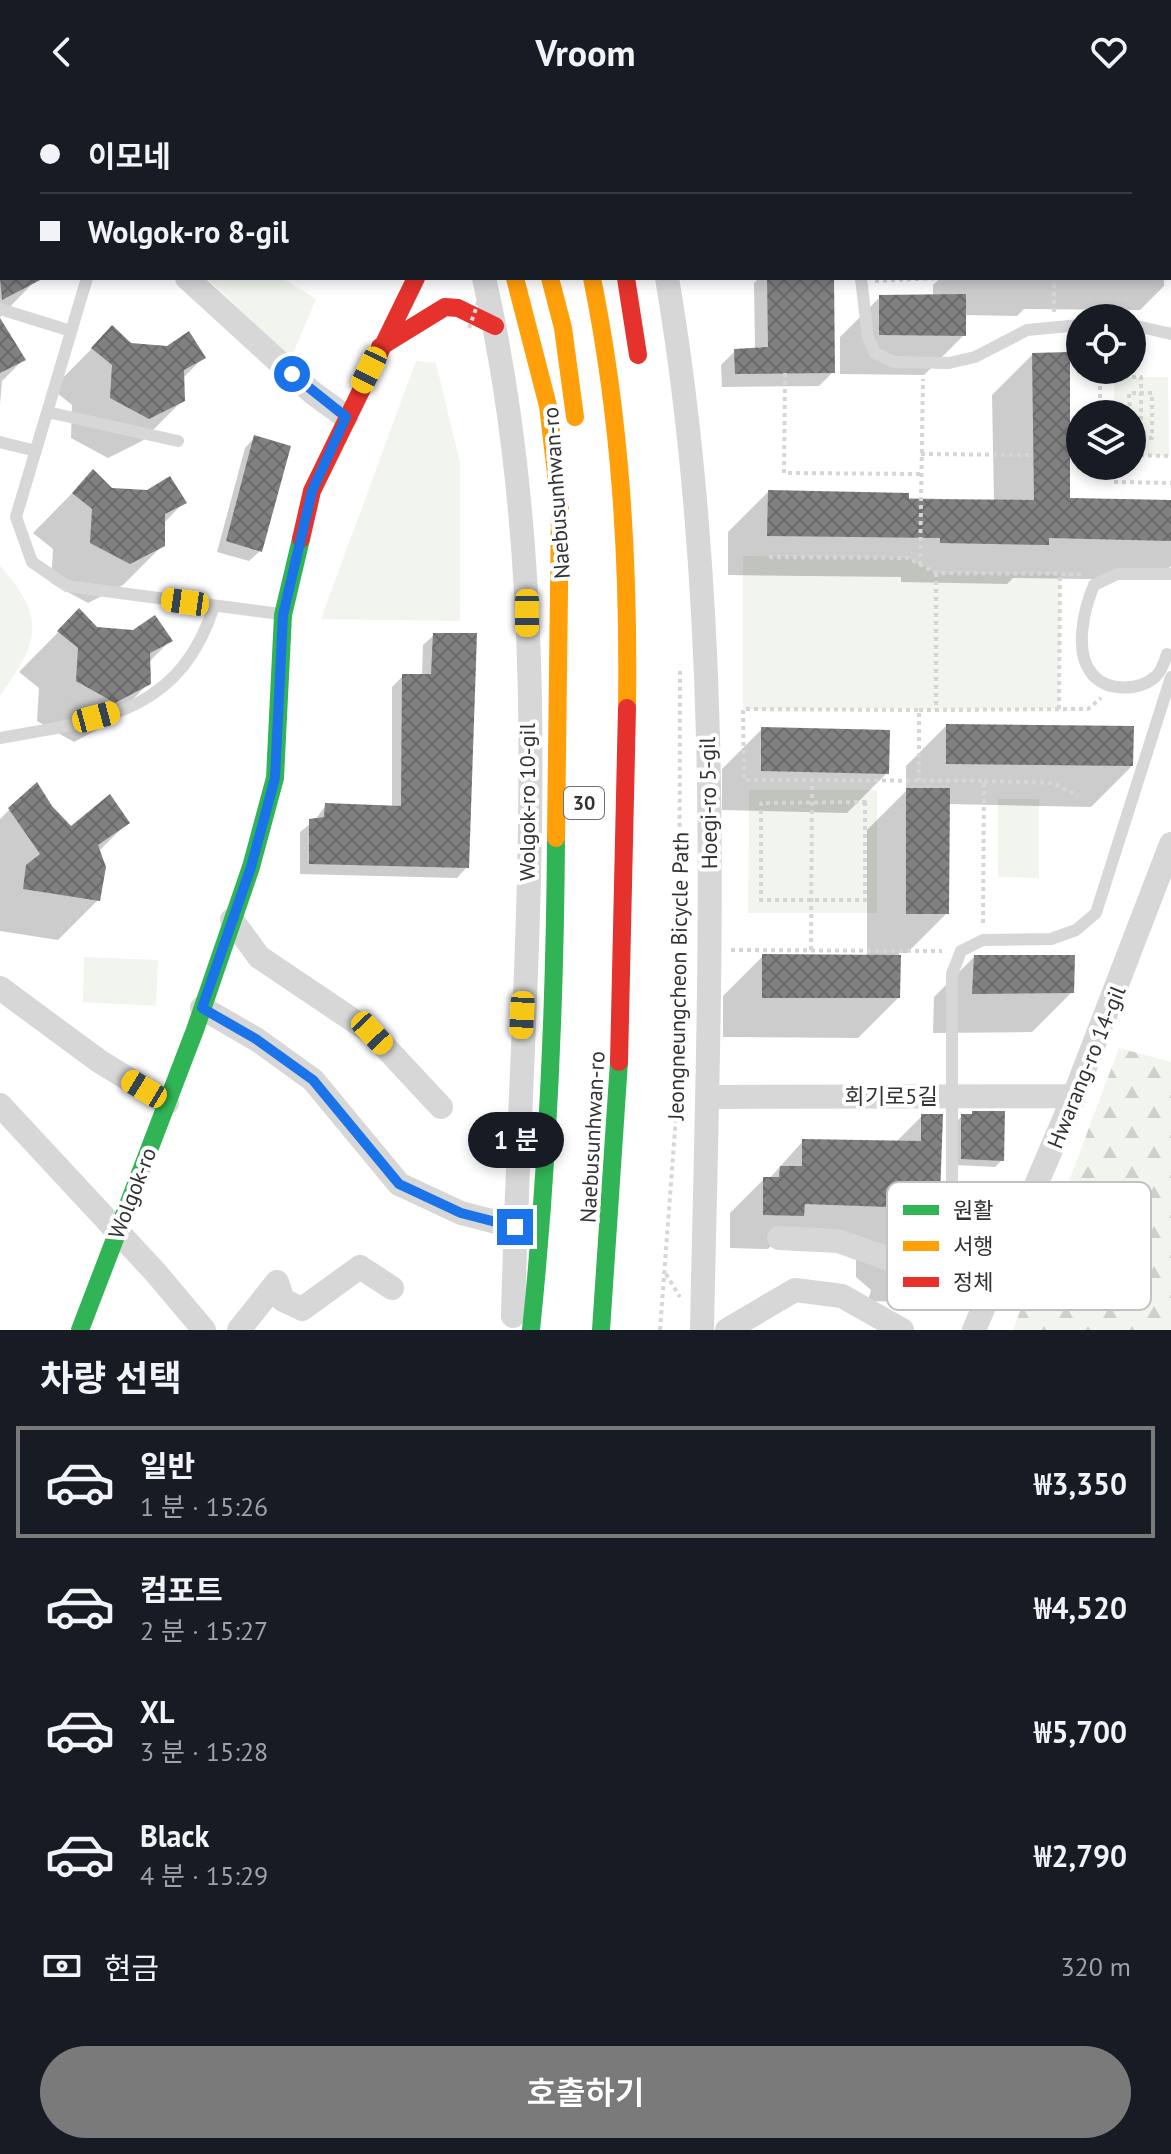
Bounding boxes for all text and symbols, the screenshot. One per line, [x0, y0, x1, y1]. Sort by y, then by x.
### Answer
text: Vroom [536, 29, 635, 76]
icon: back [40, 30, 84, 74]
icon: heart [1087, 30, 1131, 74]
text: 이모네 [88, 136, 171, 175]
text: Wolgok-ro 8-gil [88, 212, 289, 251]
map controls [1066, 304, 1146, 480]
button: locate [1066, 304, 1146, 384]
car [348, 343, 390, 397]
route start [274, 356, 310, 392]
button: layers [1066, 400, 1146, 480]
street label: Naebusunhwan-ro [536, 406, 576, 580]
car [160, 587, 210, 617]
car [515, 589, 539, 637]
car [70, 699, 122, 735]
street label: Wolgok-ro 10-gil [513, 723, 541, 881]
street label: Hoegi-ro 5-gil [693, 736, 723, 869]
road number: 30 [564, 787, 604, 819]
street label: Jeongneungcheon Bicycle Path [661, 832, 695, 1121]
street label: Hwarang-ro 14-gil [1041, 981, 1132, 1153]
car [509, 990, 535, 1040]
car [347, 1007, 397, 1059]
street label: Naebusunhwan-ro [574, 1050, 610, 1224]
car [117, 1066, 171, 1112]
street label: 회기로5길 [845, 1082, 937, 1110]
callout: 1 분 [467, 1111, 563, 1167]
text: 1 분 [493, 1123, 539, 1156]
street label: Wolgok-ro [102, 1143, 162, 1243]
legend [887, 1182, 1151, 1310]
text: 원활 [953, 1196, 993, 1224]
route end [497, 1209, 533, 1245]
text: 서행 [953, 1232, 993, 1260]
text: 정체 [953, 1268, 993, 1296]
text: 차량 선택 [40, 1354, 182, 1401]
icon: car [44, 1446, 116, 1518]
text: 일반 [140, 1446, 195, 1485]
text: ₩3,350 [1034, 1464, 1127, 1503]
text: 1 분 · 15:26 [140, 1490, 268, 1523]
icon: car [44, 1570, 116, 1642]
text: 컴포트 [140, 1570, 223, 1609]
text: ₩4,520 [1034, 1588, 1127, 1627]
text: 2 분 · 15:27 [140, 1614, 268, 1647]
text: XL [140, 1692, 174, 1731]
icon: car [44, 1694, 116, 1766]
text: ₩5,700 [1034, 1712, 1127, 1751]
text: 3 분 · 15:28 [140, 1735, 268, 1768]
text: Black [140, 1816, 209, 1855]
icon: car [44, 1818, 116, 1890]
text: ₩2,790 [1034, 1836, 1127, 1875]
text: 4 분 · 15:29 [140, 1859, 268, 1892]
icon: cash [40, 1944, 84, 1988]
text: 현금 [104, 1948, 159, 1987]
text: 320 m [1060, 1950, 1131, 1983]
button: 호출하기 [40, 2046, 1131, 2138]

